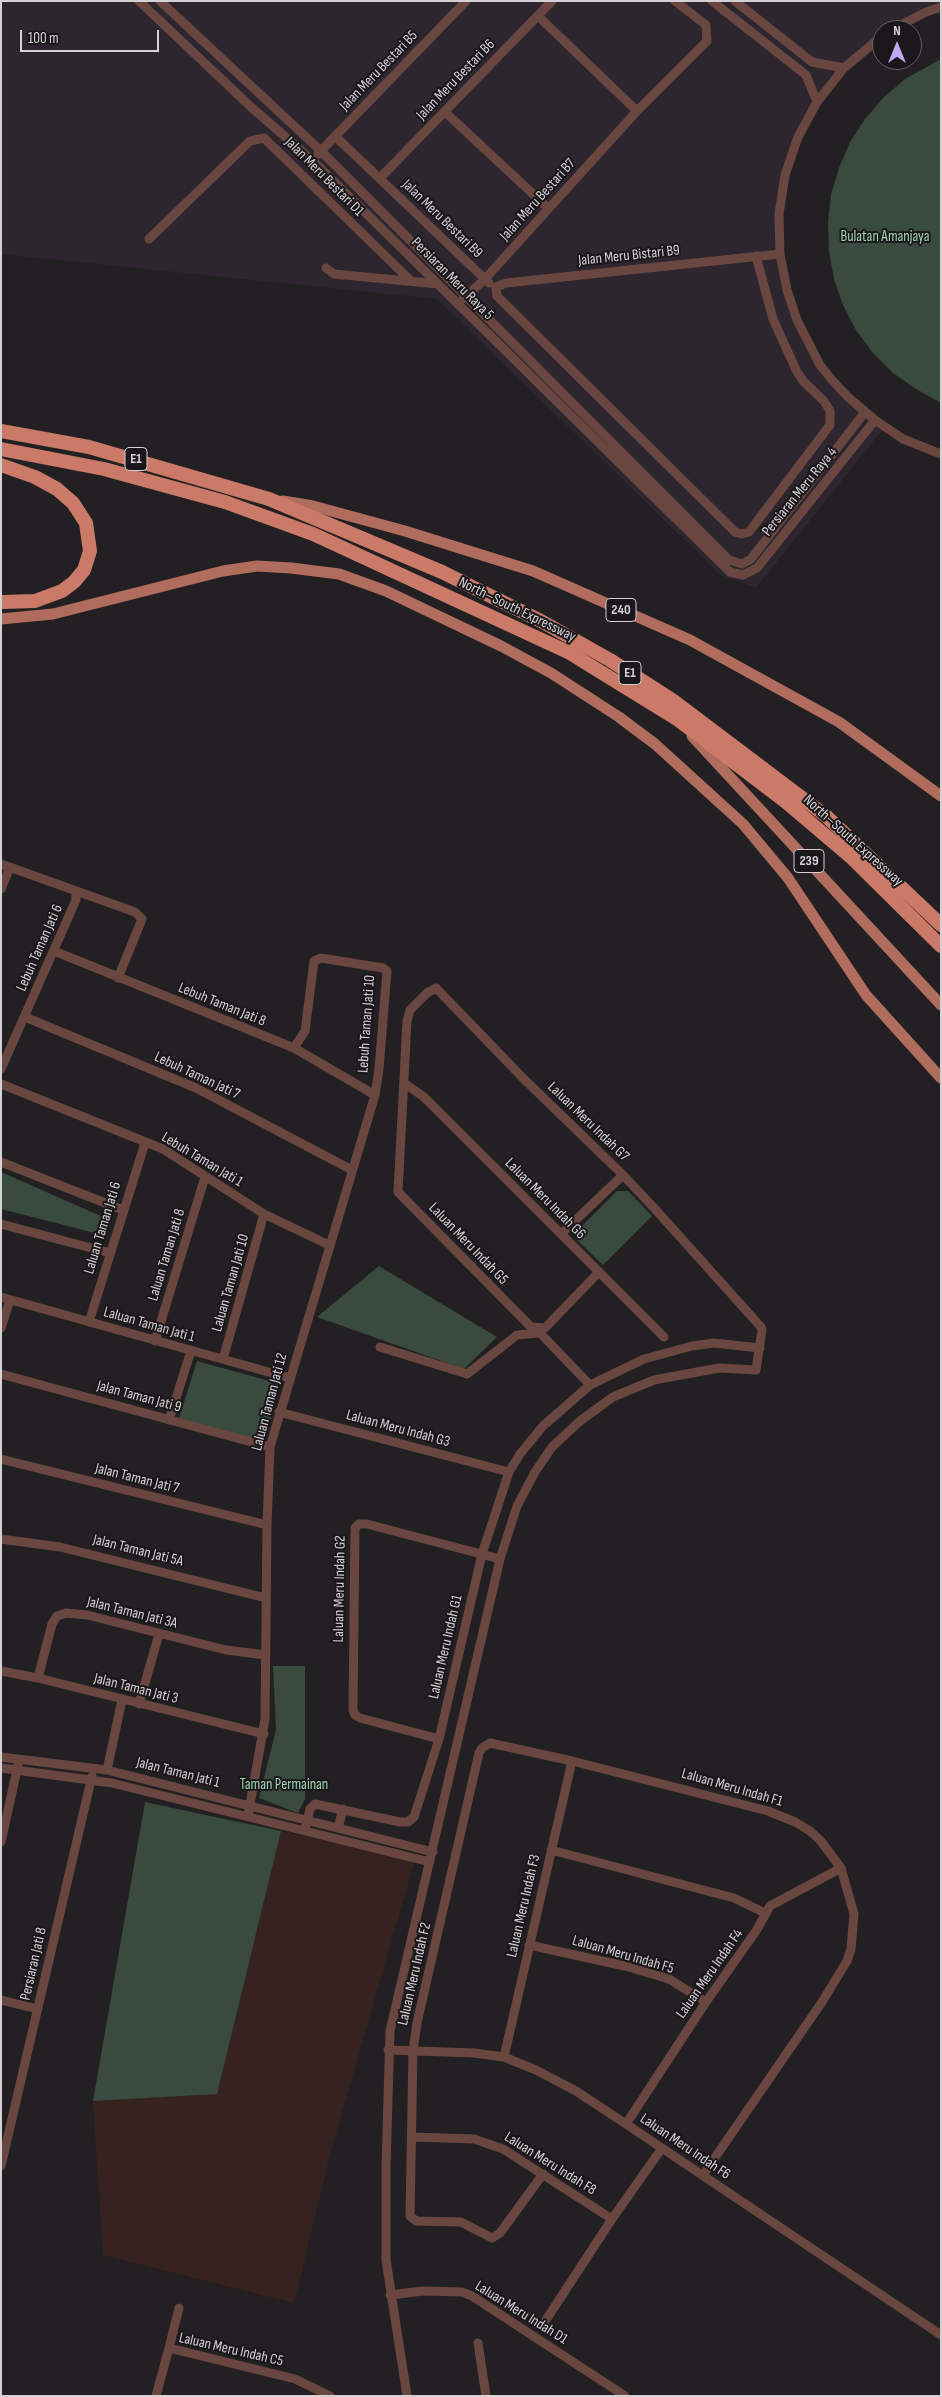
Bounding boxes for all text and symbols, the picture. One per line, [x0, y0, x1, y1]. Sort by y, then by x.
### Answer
scale bar [22, 20, 161, 52]
north arrow [872, 20, 922, 70]
text: N [893, 22, 901, 39]
street label: Jalan Meru Bestari B5 [336, 27, 422, 115]
text: 100 m [28, 29, 59, 48]
street label: Jalan Meru Bestari B6 [413, 36, 499, 124]
street label: Jalan Meru Bestari D1 [281, 134, 367, 220]
street label: Jalan Meru Bestari B7 [496, 155, 580, 245]
street label: Jalan Meru Bestari B9 [398, 176, 486, 262]
park label: Bulatan Amanjaya [841, 228, 929, 246]
street label: Persiaran Meru Raya 5 [407, 234, 497, 324]
street label: Jalan Meru Bistari B9 [577, 242, 681, 270]
street label: Persiaran Meru Raya 4 [759, 444, 841, 540]
road number: E1 [125, 448, 147, 470]
street label: North–South Expressway [455, 574, 579, 646]
road number: 240 [606, 598, 636, 622]
road number: E1 [619, 661, 641, 684]
street label: North–South Expressway [799, 791, 907, 891]
road number: 239 [794, 849, 824, 872]
street label: Lebuh Taman Jati 6 [13, 902, 67, 994]
street label: Lebuh Taman Jati 10 [355, 974, 379, 1074]
street label: Lebuh Taman Jati 8 [176, 979, 268, 1031]
street label: Lebuh Taman Jati 7 [151, 1048, 243, 1104]
street label: Laluan Meru Indah G7 [543, 1078, 633, 1166]
street label: Lebuh Taman Jati 1 [158, 1129, 246, 1191]
street label: Laluan Meru Indah G6 [501, 1155, 589, 1243]
street label: Laluan Taman Jati 6 [80, 1180, 126, 1276]
street label: Laluan Meru Indah G5 [424, 1199, 512, 1289]
street label: Laluan Taman Jati 8 [144, 1207, 190, 1303]
street label: Laluan Taman Jati 10 [208, 1232, 254, 1334]
street label: Laluan Taman Jati 1 [101, 1303, 197, 1347]
street label: Laluan Taman Jati 12 [248, 1351, 292, 1453]
street label: Jalan Taman Jati 9 [95, 1377, 183, 1417]
street label: Laluan Meru Indah G3 [344, 1406, 452, 1452]
street label: Jalan Taman Jati 7 [93, 1460, 181, 1498]
street label: Jalan Taman Jati 5A [91, 1531, 185, 1571]
street label: Laluan Meru Indah G2 [330, 1535, 350, 1643]
street label: Jalan Taman Jati 3A [85, 1593, 179, 1633]
street label: Laluan Meru Indah G1 [425, 1593, 467, 1701]
street label: Jalan Taman Jati 3 [92, 1670, 180, 1708]
street label: Jalan Taman Jati 1 [135, 1754, 221, 1792]
street label: Laluan Meru Indah F1 [679, 1765, 785, 1811]
park label: Taman Permainan [240, 1776, 328, 1794]
street label: Laluan Meru Indah F3 [503, 1853, 545, 1959]
street label: Laluan Meru Indah F2 [394, 1921, 436, 2027]
street label: Persiaran Jati 8 [17, 1926, 51, 2002]
street label: Laluan Meru Indah F4 [673, 1926, 747, 2022]
street label: Laluan Meru Indah F5 [570, 1932, 676, 1978]
street label: Laluan Meru Indah F6 [636, 2110, 734, 2184]
street label: Laluan Meru Indah F8 [501, 2129, 599, 2199]
street label: Laluan Meru Indah D1 [471, 2277, 571, 2349]
street label: Laluan Meru Indah C5 [177, 2329, 285, 2371]

